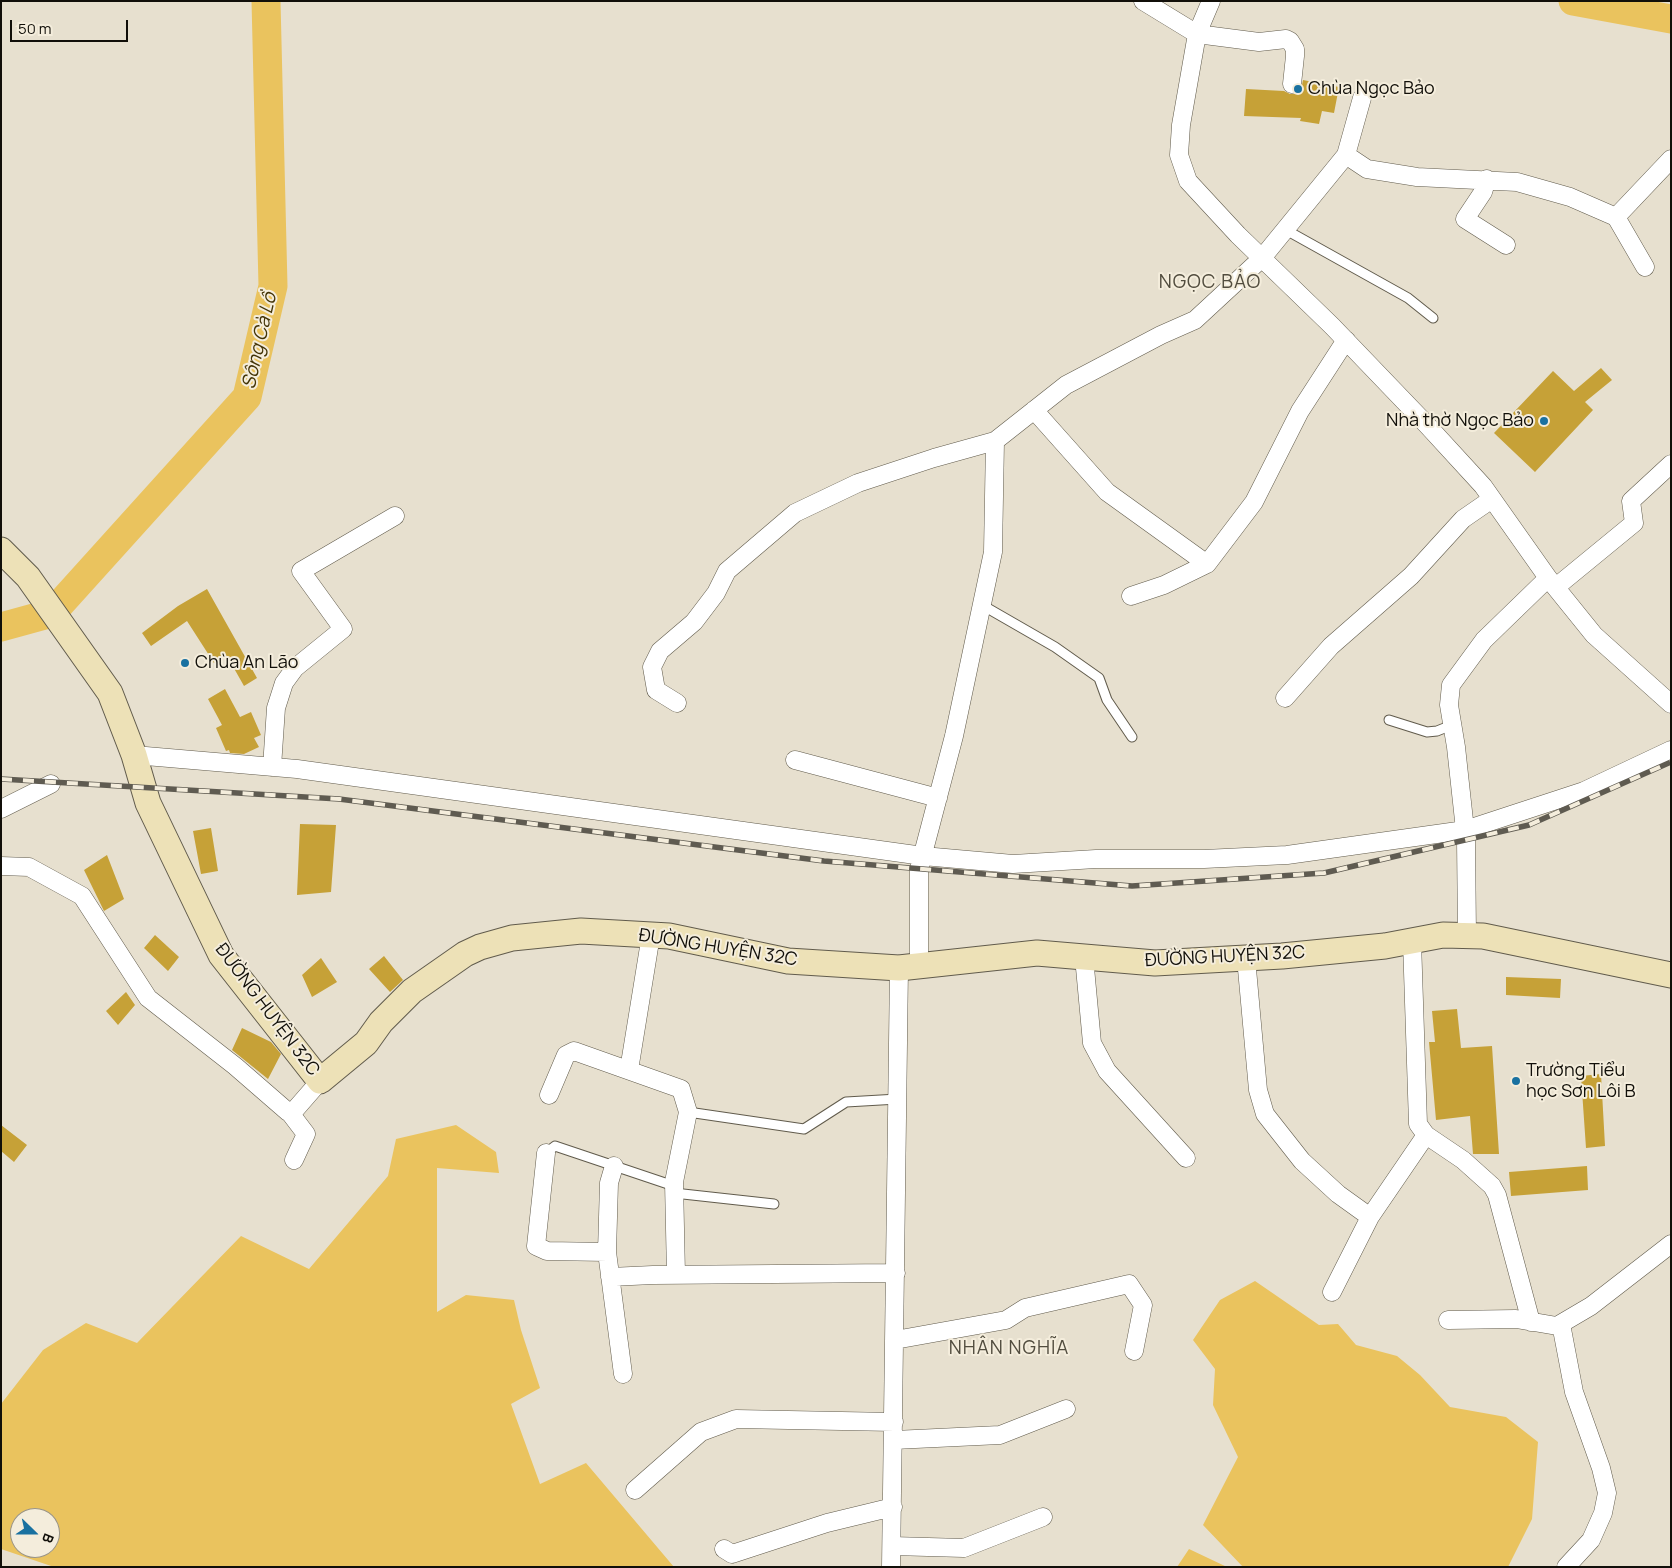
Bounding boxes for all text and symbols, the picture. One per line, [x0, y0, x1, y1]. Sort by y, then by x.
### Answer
scale bar [12, 10, 130, 42]
text: 50 m [18, 18, 52, 39]
place label: Chùa Ngọc Bảo [1308, 78, 1435, 100]
marker: Chùa Ngọc Bảo [1292, 83, 1304, 95]
district label: NGỌC BẢO [1158, 272, 1262, 294]
water label: Sông Cà Lồ [238, 291, 282, 391]
place label: Nhà thờ Ngọc Bảo [1386, 410, 1534, 432]
marker: Nhà thờ Ngọc Bảo [1538, 415, 1550, 427]
place label: Chùa An Lão [195, 652, 298, 674]
marker: Chùa An Lão [179, 657, 191, 669]
street label: ĐƯỜNG HUYỆN 32C [637, 925, 799, 971]
street label: ĐƯỜNG HUYỆN 32C [210, 939, 324, 1081]
street label: ĐƯỜNG HUYỆN 32C [1144, 942, 1306, 972]
place label: Trường Tiểu học Sơn Lôi B [1526, 1060, 1636, 1102]
marker: Trường Tiểu học Sơn Lôi B [1510, 1075, 1522, 1087]
district label: NHÂN NGHĨA [947, 1338, 1071, 1360]
north arrow [10, 1508, 60, 1558]
text: B [38, 1531, 59, 1546]

